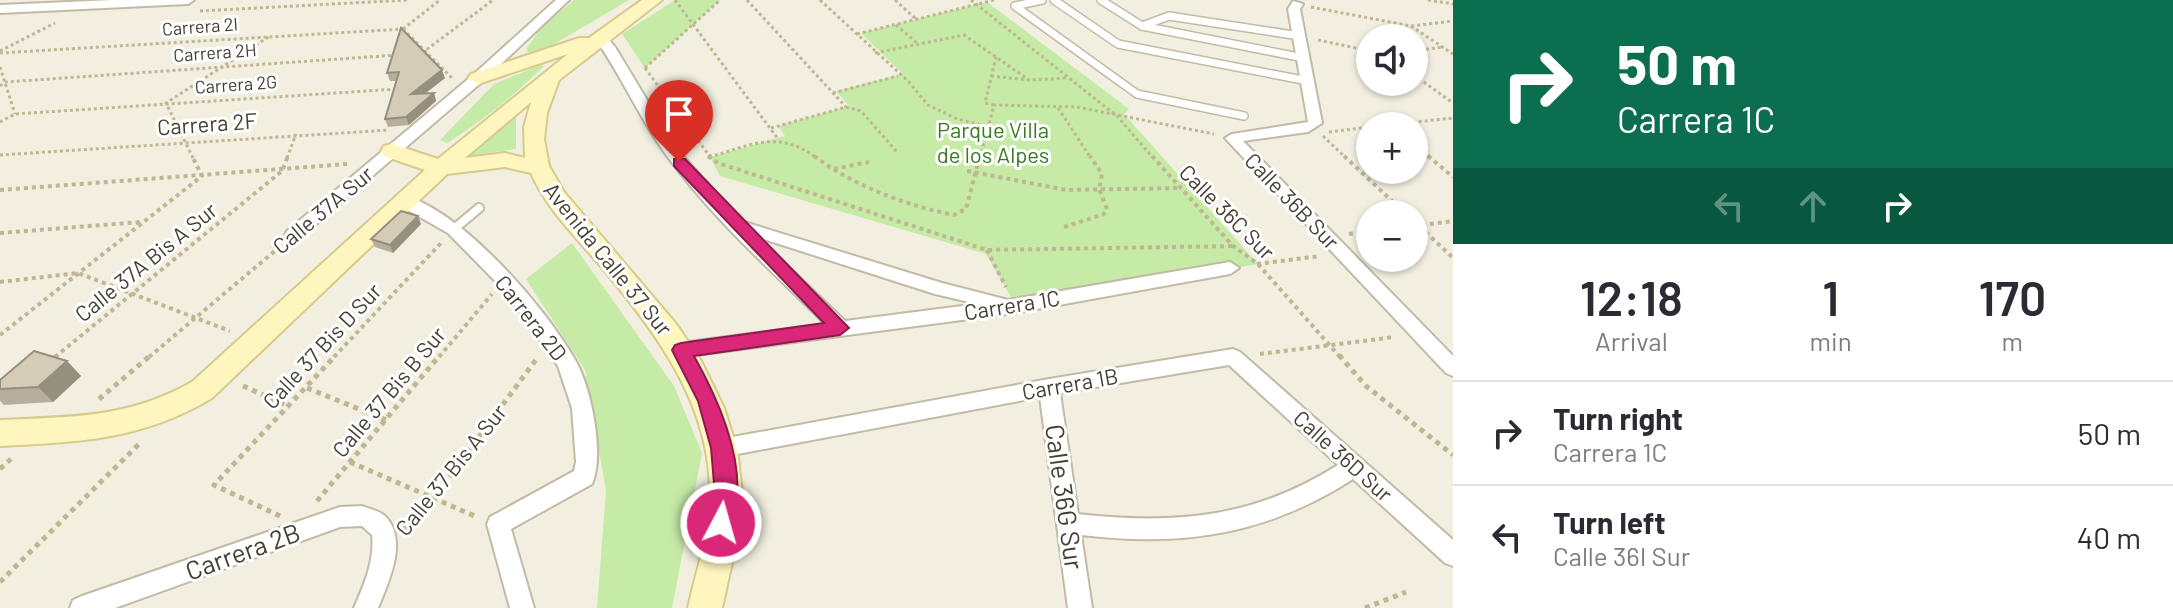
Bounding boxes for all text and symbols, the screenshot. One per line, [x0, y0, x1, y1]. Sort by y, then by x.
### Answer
street label: Carrera 2I [161, 12, 239, 40]
map controls [1356, 24, 1428, 272]
button: sound [1356, 24, 1428, 96]
text: 50 m [1617, 29, 1737, 96]
icon: right [1485, 32, 1589, 136]
street label: Carrera 2H [173, 38, 257, 66]
street label: Carrera 2G [194, 70, 278, 98]
pin [645, 80, 713, 162]
icon: arrive [657, 92, 701, 136]
text: Carrera 1C [1617, 97, 1775, 140]
street label: Carrera 2F [156, 107, 258, 139]
button: + [1356, 112, 1428, 184]
park label: Parque Villa de los Alpes [937, 116, 1049, 167]
street label: Calle 36B Sur [1240, 147, 1345, 254]
street label: Calle 36C Sur [1175, 158, 1281, 264]
street label: Calle 37A Sur [267, 160, 378, 259]
street label: Avenida Calle 37 Sur [539, 177, 678, 340]
icon: left [1707, 184, 1751, 228]
icon: ahead [1791, 184, 1835, 228]
icon: right [1875, 184, 1919, 228]
street label: Calle 37A Bis A Sur [69, 196, 222, 326]
button: − [1356, 200, 1428, 272]
text: 12:18 [1580, 268, 1683, 326]
text: 1 [1822, 268, 1839, 326]
text: 170 [1979, 268, 2046, 326]
street label: Carrera 2D [490, 270, 573, 365]
street label: Calle 37 Bis D Sur [257, 277, 386, 413]
street label: Carrera 1C [962, 284, 1062, 324]
street label: Calle 37 Bis B Sur [326, 321, 450, 462]
text: Arrival [1595, 325, 1668, 356]
text: min [1810, 325, 1852, 356]
text: m [2002, 325, 2023, 356]
street label: Carrera 1B [1020, 362, 1120, 404]
street label: Calle 37 Bis A Sur [389, 398, 511, 540]
text: Turn right [1553, 400, 1683, 436]
street label: Calle 36D Sur [1289, 404, 1398, 506]
icon: right [1485, 411, 1529, 455]
text: 50 m [2078, 415, 2141, 451]
street label: Calle 36G Sur [1040, 422, 1091, 572]
text: Carrera 1C [1553, 436, 1667, 467]
position arrow [679, 481, 763, 565]
text: Turn left [1553, 504, 1666, 540]
icon: left [1485, 515, 1529, 559]
street label: Carrera 2B [181, 516, 304, 586]
text: 40 m [2077, 519, 2141, 555]
text: Calle 36I Sur [1553, 540, 1690, 571]

